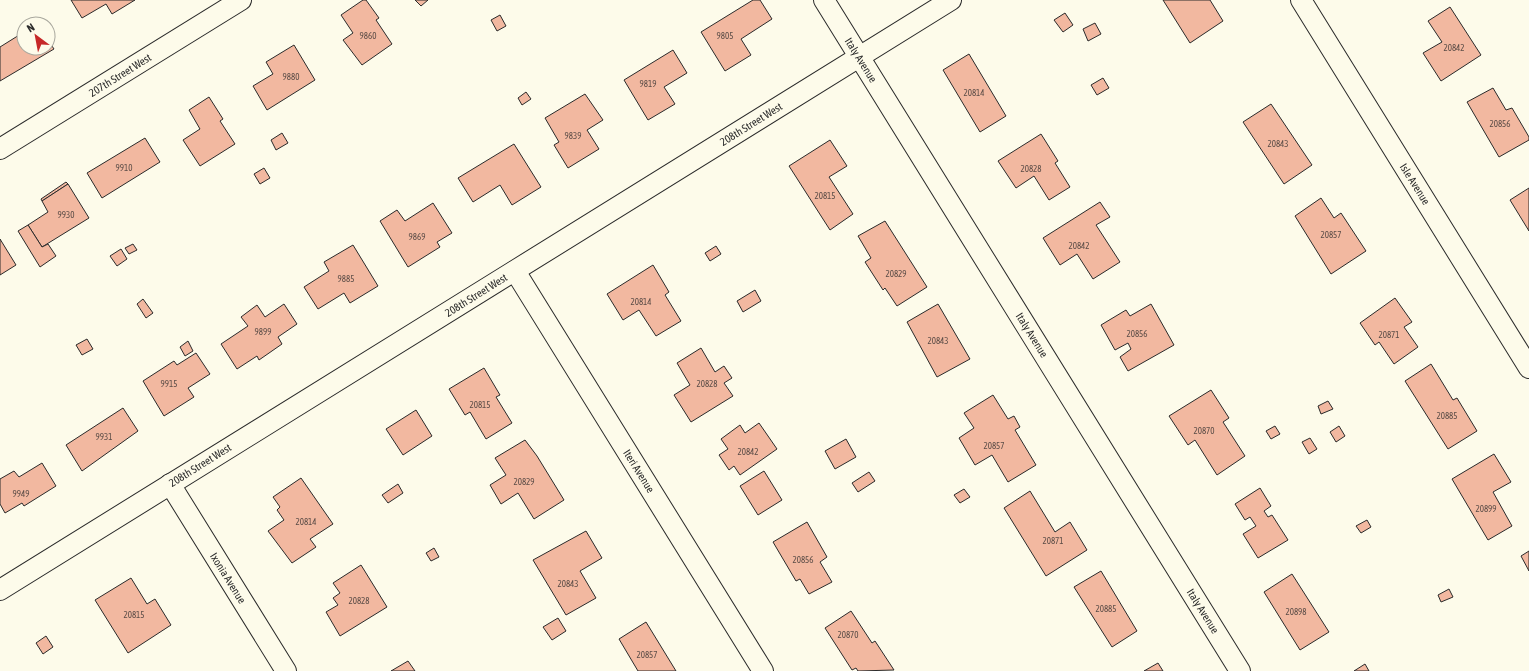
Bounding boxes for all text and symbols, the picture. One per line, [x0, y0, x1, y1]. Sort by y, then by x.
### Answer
north arrow [16, 16, 56, 56]
text: N [25, 21, 37, 34]
house number: 9860 [360, 31, 376, 41]
house number: 9805 [717, 31, 733, 41]
street label: Italy Avenue [843, 35, 879, 85]
house number: 20842 [1443, 43, 1465, 53]
street label: 207th Street West [87, 51, 153, 99]
house number: 9880 [283, 72, 299, 82]
house number: 9819 [640, 79, 656, 89]
house number: 20814 [963, 88, 985, 98]
street label: 208th Street West [718, 100, 784, 148]
house number: 20856 [1489, 119, 1511, 129]
house number: 9839 [565, 131, 581, 141]
house number: 20843 [1267, 139, 1289, 149]
street label: Isle Avenue [1398, 161, 1432, 207]
house number: 9910 [116, 163, 132, 173]
house number: 20828 [1020, 164, 1042, 174]
house number: 20815 [814, 191, 836, 201]
house number: 9930 [58, 210, 74, 220]
house number: 20857 [1320, 230, 1342, 240]
house number: 9869 [409, 232, 425, 242]
house number: 20842 [1068, 241, 1090, 251]
house number: 20829 [885, 269, 907, 279]
street label: 208th Street West [443, 271, 509, 319]
house number: 9885 [338, 274, 354, 284]
house number: 20814 [630, 297, 652, 307]
street label: Italy Avenue [1014, 310, 1050, 360]
house number: 9899 [255, 327, 271, 337]
house number: 20856 [1126, 329, 1148, 339]
house number: 20871 [1378, 330, 1400, 340]
house number: 20843 [927, 336, 949, 346]
house number: 9915 [161, 379, 177, 389]
house number: 20828 [696, 379, 718, 389]
house number: 20815 [469, 400, 491, 410]
house number: 20885 [1436, 411, 1458, 421]
house number: 20870 [1193, 426, 1215, 436]
house number: 9931 [96, 432, 112, 442]
street label: 208th Street West [167, 441, 233, 489]
house number: 20857 [983, 441, 1005, 451]
street label: Iteri Avenue [621, 447, 657, 495]
house number: 20842 [737, 447, 759, 457]
house number: 20829 [513, 477, 535, 487]
house number: 9949 [13, 489, 29, 499]
house number: 20899 [1475, 504, 1497, 514]
house number: 20814 [295, 517, 317, 527]
house number: 20871 [1042, 536, 1064, 546]
street label: Ixonia Avenue [208, 551, 248, 605]
house number: 20856 [792, 555, 814, 565]
house number: 20843 [557, 579, 579, 589]
street label: Italy Avenue [1185, 586, 1221, 636]
house number: 20828 [348, 596, 370, 606]
house number: 20885 [1095, 604, 1117, 614]
house number: 20898 [1285, 607, 1307, 617]
house number: 20815 [123, 610, 145, 620]
house number: 20870 [837, 630, 859, 640]
house number: 20857 [636, 650, 658, 660]

